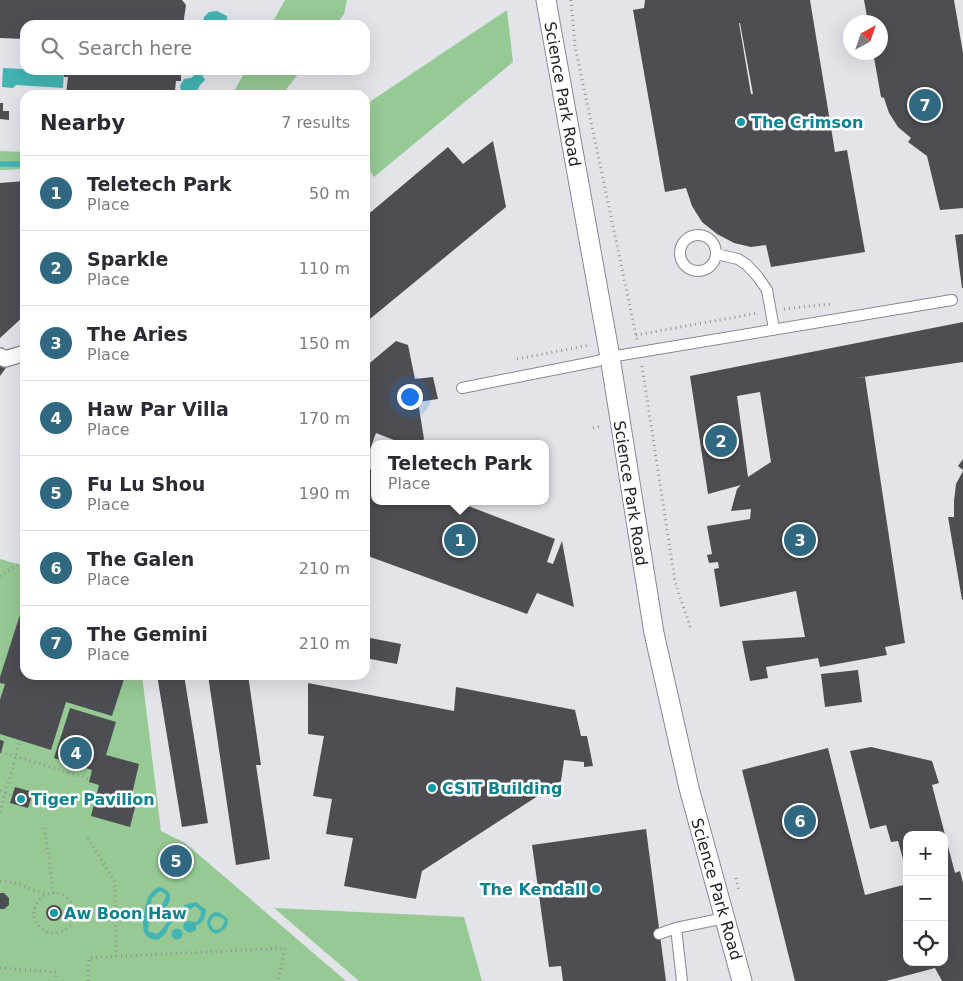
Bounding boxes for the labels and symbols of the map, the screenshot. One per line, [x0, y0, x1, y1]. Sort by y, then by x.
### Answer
north arrow [843, 15, 888, 60]
street label: Science Park Road [540, 20, 585, 168]
pin: 7 [909, 86, 941, 124]
place label: The Crimson [751, 113, 863, 132]
marker: The Crimson [735, 116, 747, 128]
your location [397, 384, 423, 410]
street label: Science Park Road [610, 419, 651, 567]
pin: 2 [705, 422, 737, 460]
pin: 1 [444, 521, 476, 559]
pin: 3 [784, 521, 816, 559]
pin: 4 [60, 734, 92, 772]
place label: CSIT Building [442, 779, 562, 798]
marker: CSIT Building [426, 782, 438, 794]
place label: Tiger Pavilion [31, 790, 155, 809]
marker: Tiger Pavilion [15, 793, 27, 805]
pin: 6 [784, 802, 816, 840]
street label: Science Park Road [687, 816, 746, 962]
pin: 5 [160, 842, 192, 880]
place label: The Kendall [480, 880, 586, 899]
marker: The Kendall [590, 883, 602, 895]
place label: Aw Boon Haw [64, 904, 187, 923]
marker: Aw Boon Haw [48, 907, 60, 919]

